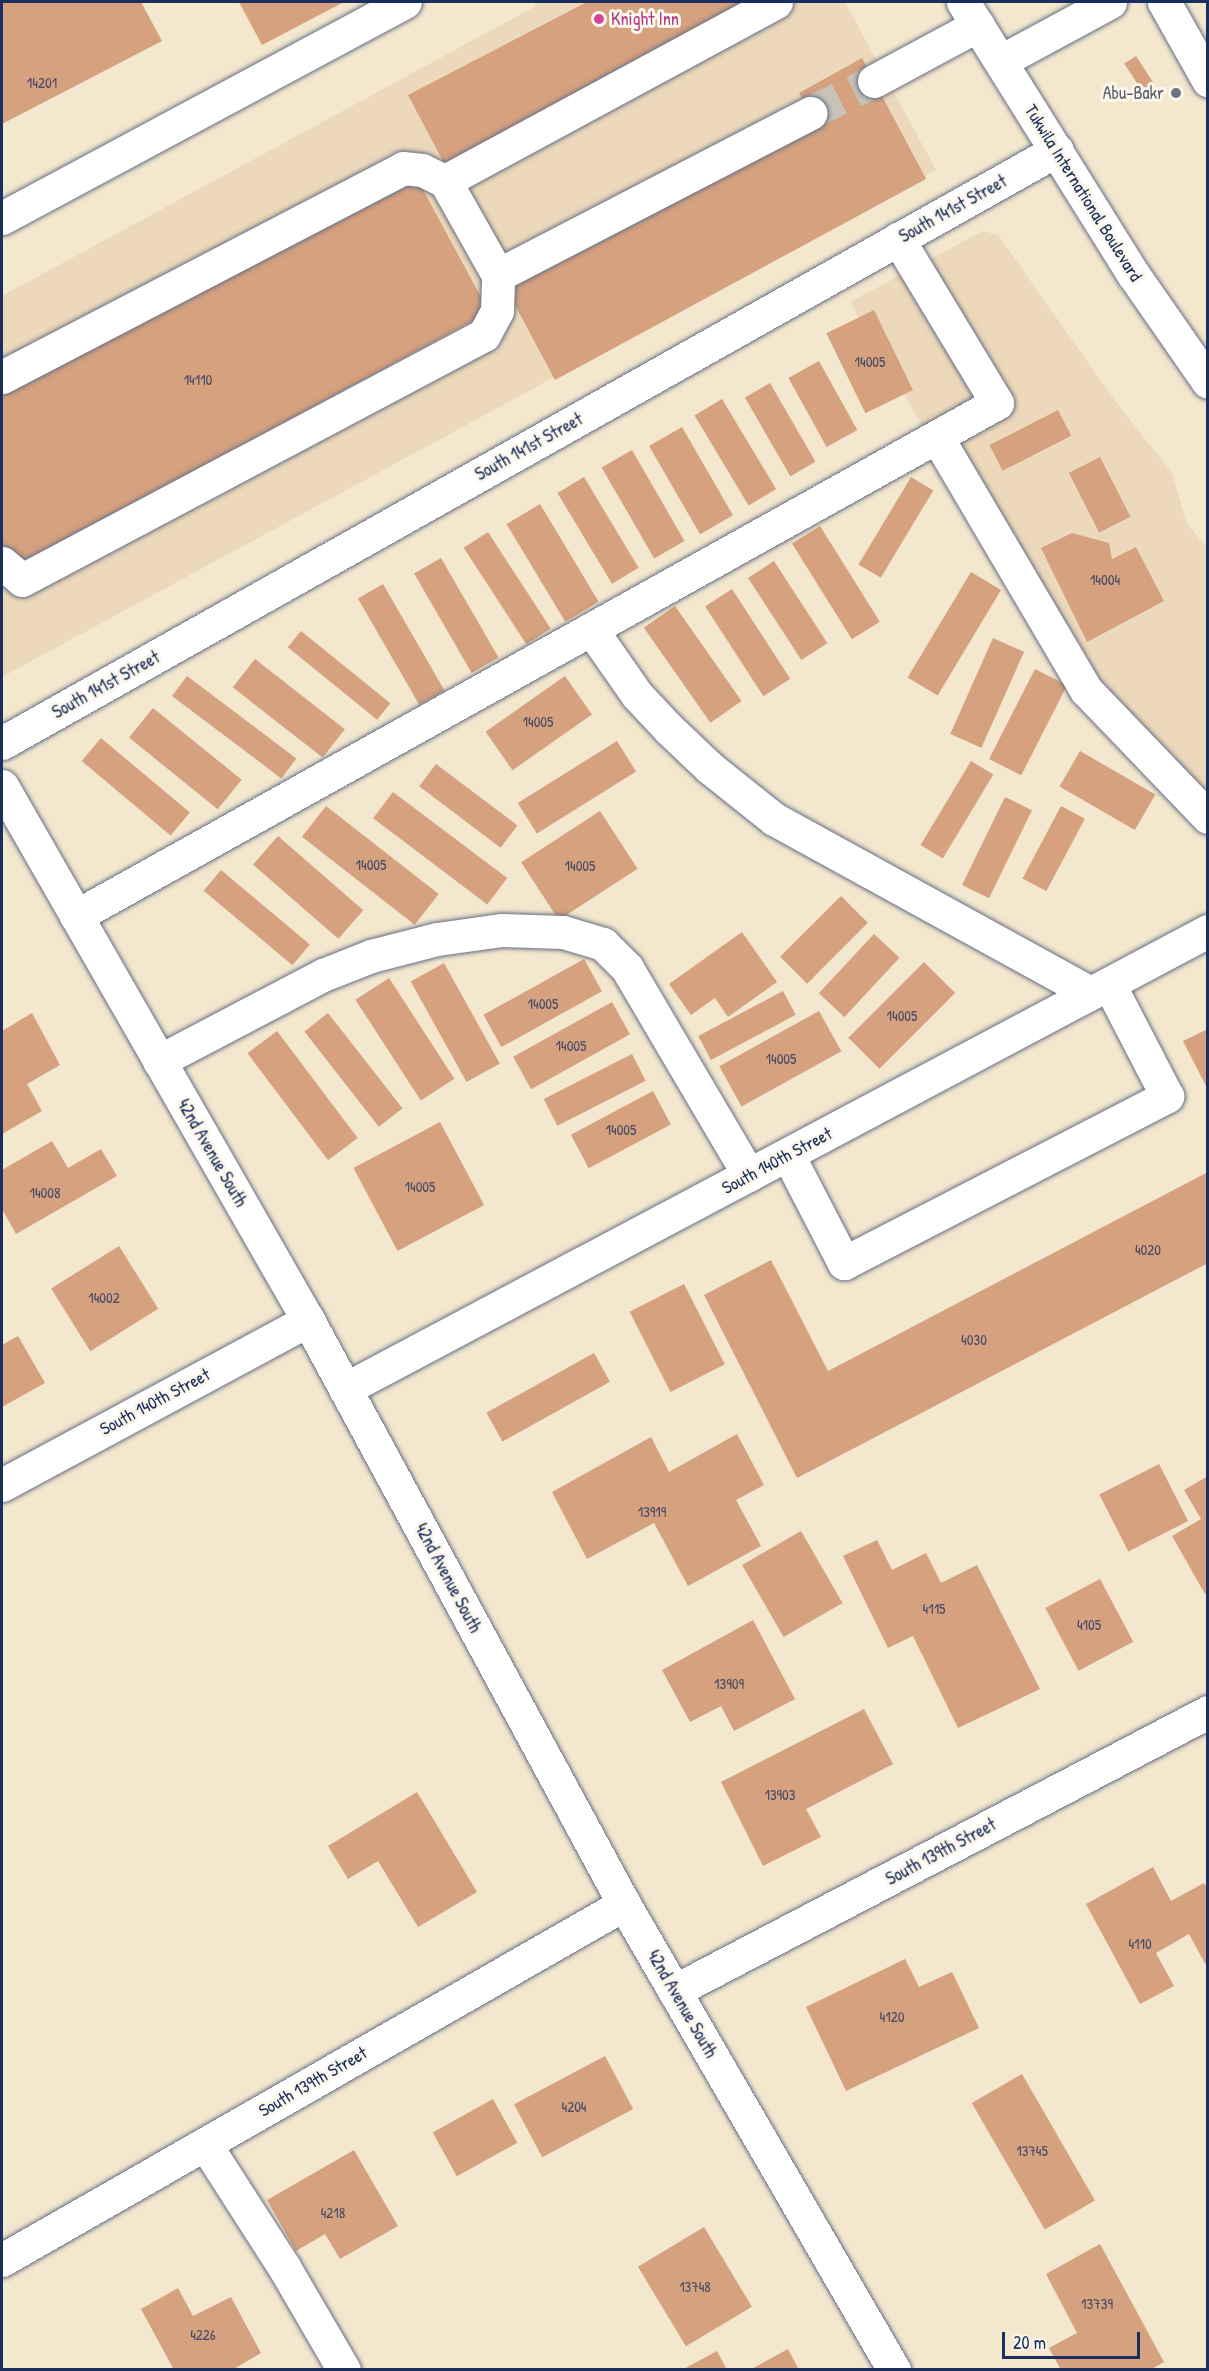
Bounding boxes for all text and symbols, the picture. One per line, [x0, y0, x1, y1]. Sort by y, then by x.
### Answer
place label: Knight Inn [611, 8, 679, 30]
marker: Knight Inn [592, 12, 606, 26]
house number: 14201 [27, 74, 57, 92]
place label: Abu-Bakr [1103, 82, 1164, 104]
marker: Abu-Bakr [1169, 86, 1183, 100]
street label: Tukwila International Boulevard [1020, 101, 1146, 285]
street label: South 141st Street [895, 171, 1011, 247]
house number: 14005 [855, 353, 885, 371]
house number: 14110 [184, 371, 212, 389]
street label: South 141st Street [471, 409, 587, 485]
house number: 14004 [1090, 571, 1120, 589]
street label: South 141st Street [48, 647, 164, 723]
house number: 14005 [523, 713, 553, 731]
house number: 14005 [356, 856, 386, 874]
house number: 14005 [565, 857, 595, 875]
house number: 14005 [528, 995, 558, 1013]
house number: 14005 [887, 1007, 917, 1025]
house number: 14005 [556, 1037, 586, 1055]
house number: 14005 [766, 1050, 796, 1068]
street label: 42nd Avenue South [172, 1095, 252, 1211]
house number: 14005 [606, 1121, 636, 1139]
street label: South 140th Street [718, 1123, 836, 1199]
house number: 14005 [405, 1178, 435, 1196]
house number: 14008 [29, 1184, 61, 1202]
house number: 4020 [1135, 1241, 1161, 1259]
house number: 14002 [88, 1289, 120, 1307]
house number: 4030 [961, 1331, 987, 1349]
street label: South 140th Street [96, 1364, 214, 1440]
house number: 13919 [638, 1503, 666, 1521]
street label: 42nd Avenue South [410, 1520, 486, 1636]
house number: 4115 [923, 1600, 945, 1618]
house number: 4105 [1077, 1616, 1101, 1634]
house number: 13909 [714, 1675, 744, 1693]
house number: 13903 [764, 1786, 796, 1804]
street label: South 139th Street [882, 1814, 1000, 1890]
house number: 4110 [1128, 1935, 1152, 1953]
street label: 42nd Avenue South [642, 1946, 722, 2062]
house number: 4120 [880, 2008, 904, 2026]
street label: South 139th Street [255, 2042, 371, 2122]
house number: 4204 [562, 2098, 586, 2116]
house number: 13745 [1016, 2142, 1048, 2160]
house number: 4218 [321, 2204, 345, 2222]
house number: 13748 [679, 2278, 711, 2296]
house number: 13739 [1081, 2295, 1113, 2313]
scale bar [1005, 2320, 1143, 2358]
house number: 4226 [190, 2326, 216, 2344]
text: 20 m [1013, 2330, 1046, 2355]

